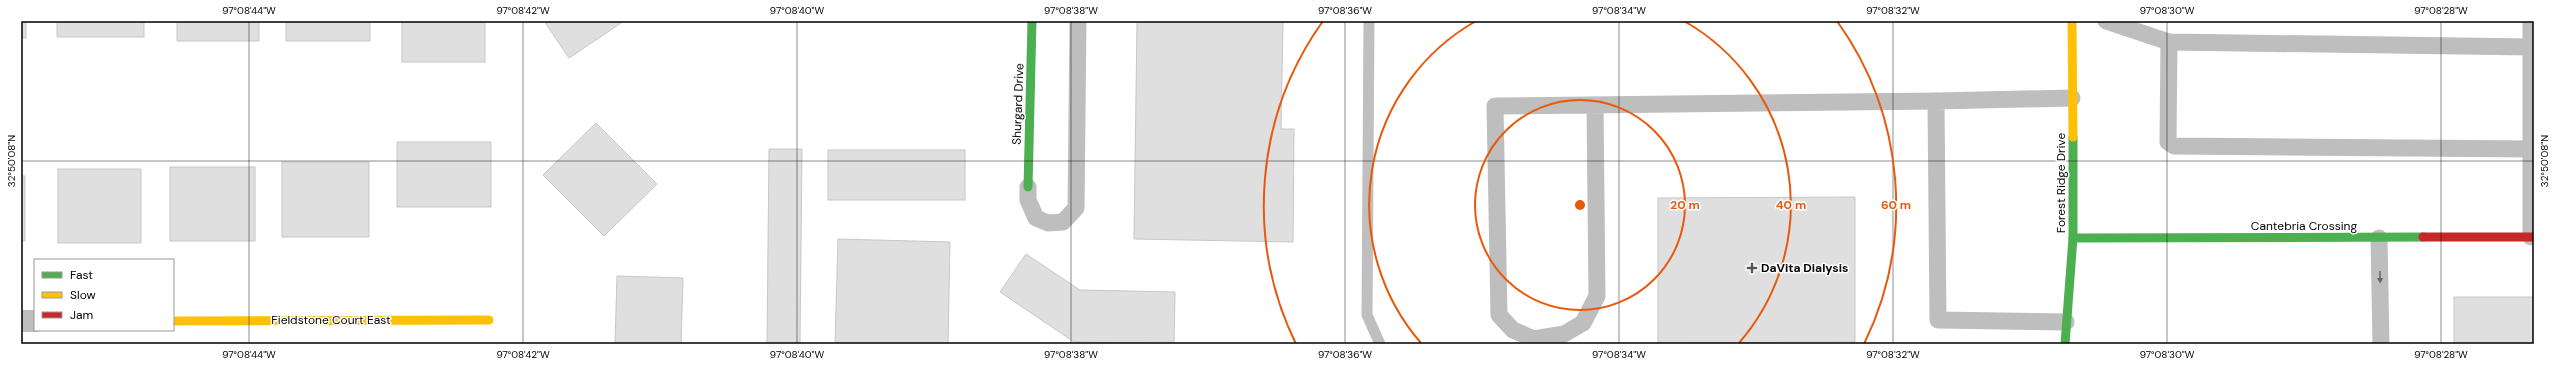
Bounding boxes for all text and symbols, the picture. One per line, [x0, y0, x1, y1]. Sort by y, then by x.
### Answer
text: 97°08'44"W [222, 4, 276, 17]
text: 97°08'42"W [496, 4, 550, 17]
text: 97°08'40"W [770, 4, 824, 17]
text: 97°08'38"W [1044, 4, 1098, 17]
text: 97°08'36"W [1318, 4, 1372, 17]
text: 97°08'34"W [1592, 4, 1646, 17]
text: 97°08'32"W [1866, 4, 1920, 17]
text: 97°08'30"W [2140, 4, 2195, 17]
text: 97°08'28"W [2414, 4, 2468, 17]
street label: Shurgard Drive [1009, 63, 1027, 145]
street label: Forest Ridge Drive [2053, 133, 2069, 233]
text: 32°50'08"N [5, 135, 18, 187]
text: 32°50'08"N [2538, 135, 2551, 187]
text: 20 m [1670, 197, 1700, 213]
text: 40 m [1776, 197, 1806, 213]
text: 60 m [1881, 197, 1911, 213]
centre of rings [1573, 198, 1587, 212]
street label: Cantebria Crossing [2251, 218, 2357, 234]
legend [34, 259, 174, 331]
place label: DaVita Dialysis [1761, 260, 1848, 276]
marker: DaVita Dialysis [1746, 262, 1758, 274]
text: Fast [70, 267, 93, 283]
one-way arrow [2377, 271, 2383, 284]
text: Slow [70, 287, 96, 303]
text: Jam [70, 307, 93, 323]
street label: Fieldstone Court East [271, 312, 391, 328]
text: 97°08'44"W [222, 348, 276, 361]
text: 97°08'42"W [496, 348, 550, 361]
text: 97°08'40"W [770, 348, 824, 361]
text: 97°08'38"W [1044, 348, 1098, 361]
text: 97°08'36"W [1318, 348, 1372, 361]
text: 97°08'34"W [1592, 348, 1646, 361]
text: 97°08'32"W [1866, 348, 1920, 361]
text: 97°08'30"W [2140, 348, 2195, 361]
text: 97°08'28"W [2414, 348, 2468, 361]

